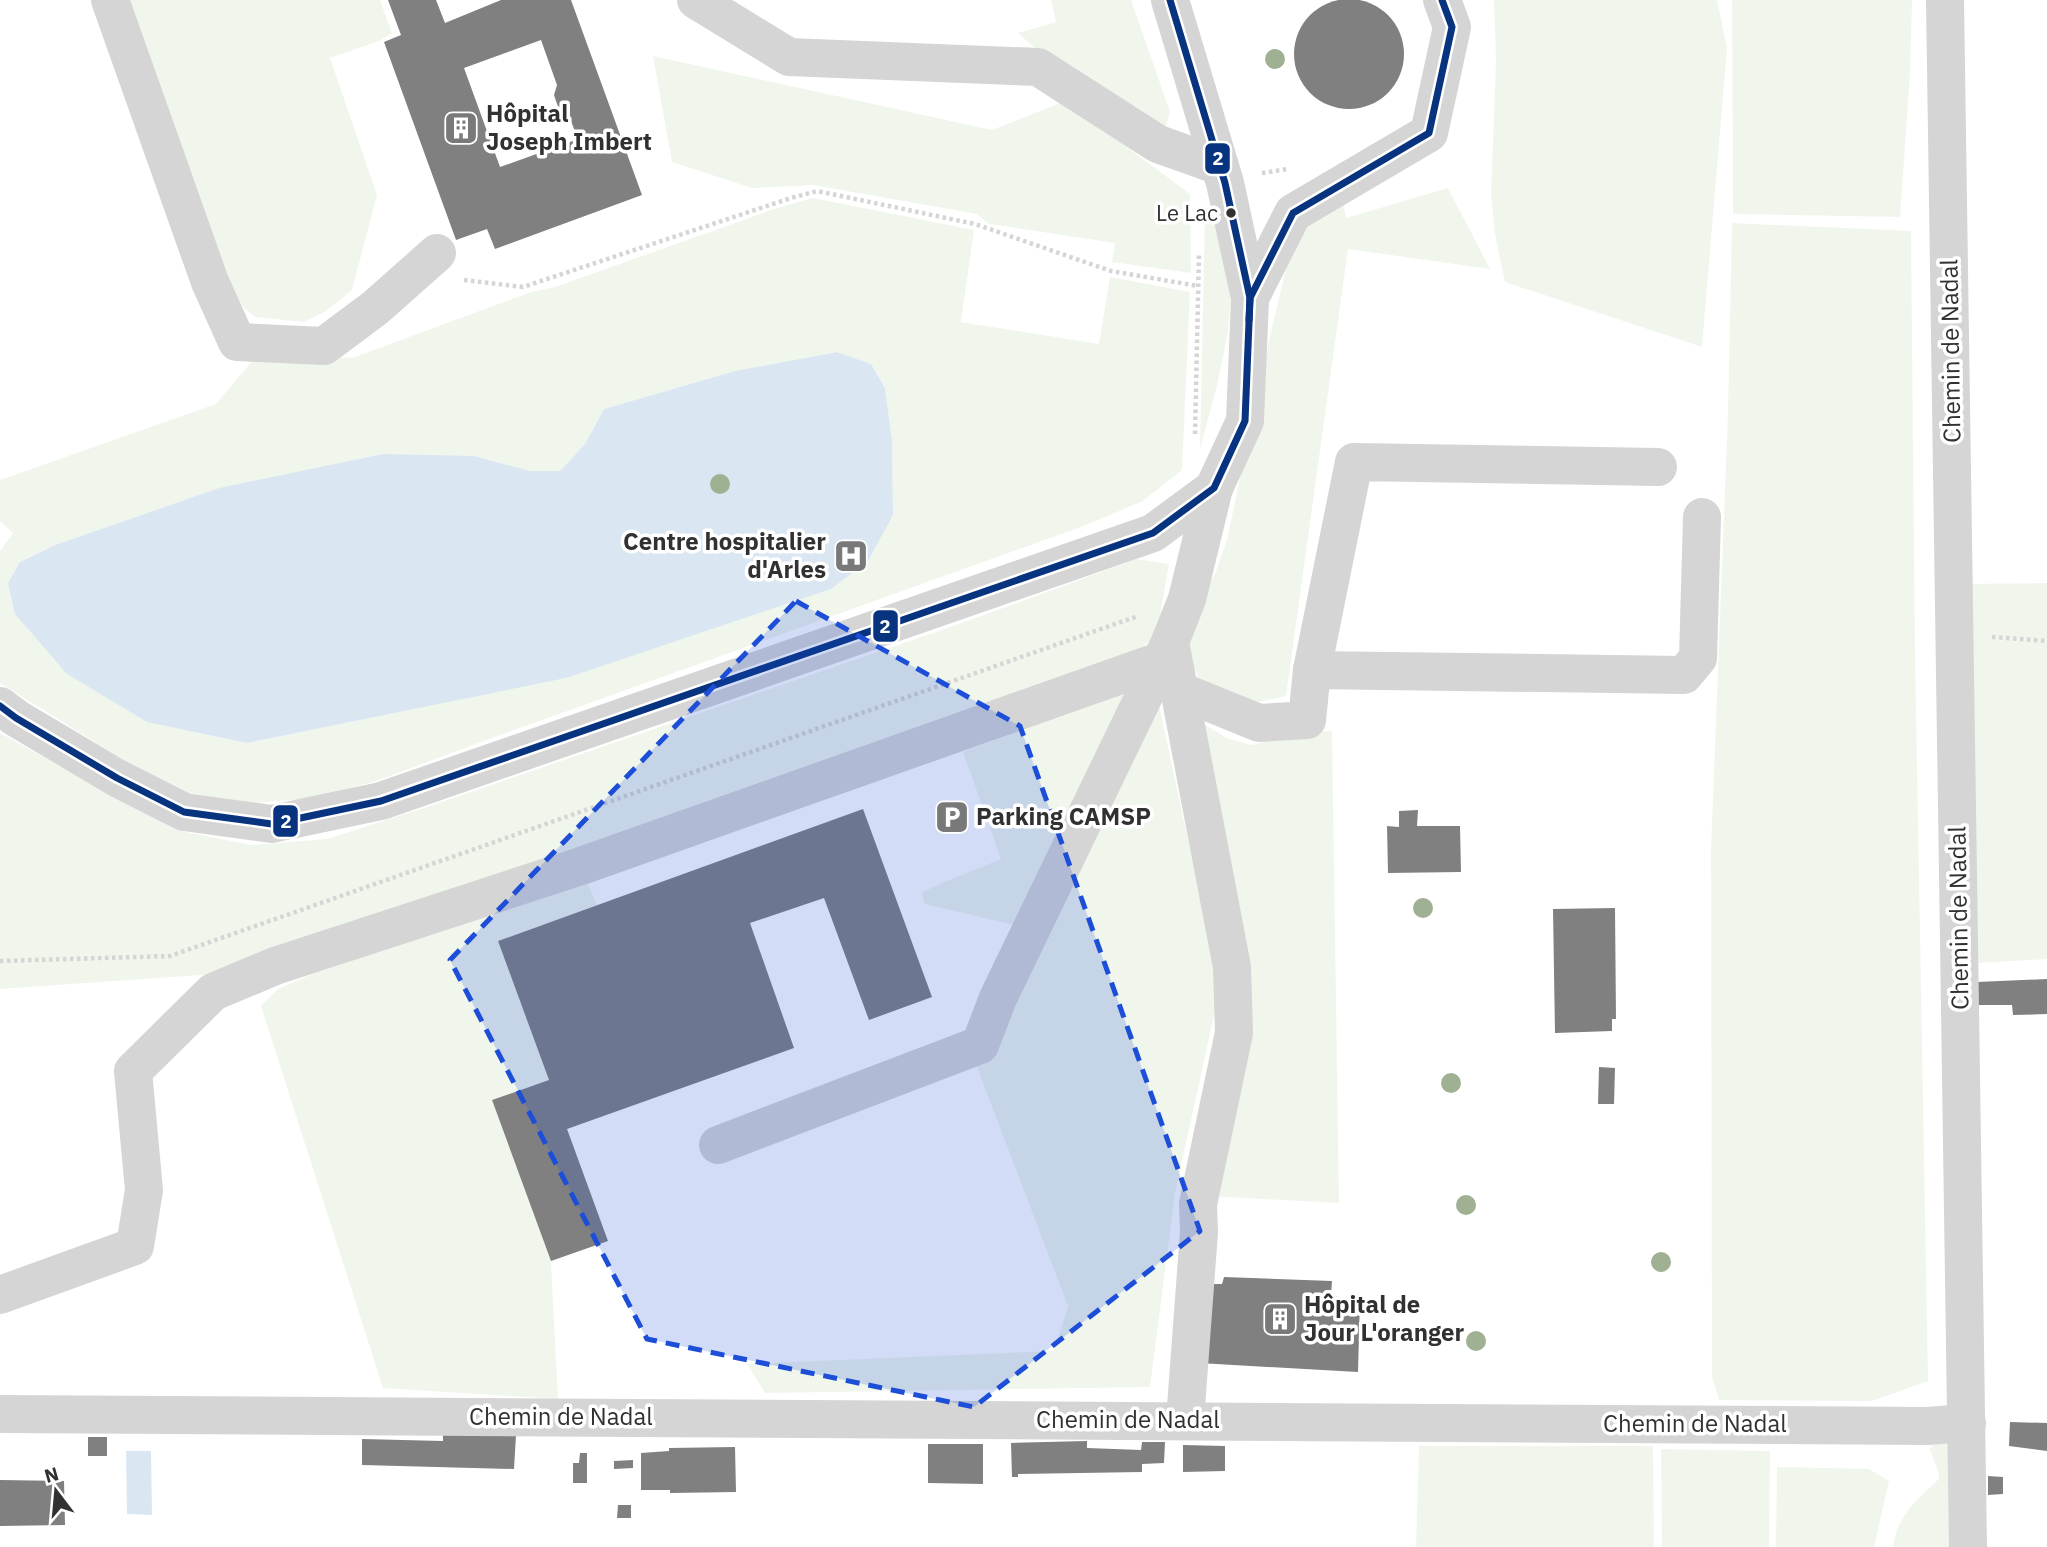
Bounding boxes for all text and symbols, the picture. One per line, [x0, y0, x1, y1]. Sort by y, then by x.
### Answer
place label: Hôpital Joseph Imbert [486, 97, 652, 157]
building icon: Hôpital Joseph Imbert [442, 109, 480, 147]
line badge: 2 [1204, 142, 1231, 175]
text: 2 [1212, 146, 1224, 170]
place label: Le Lac [1156, 198, 1218, 227]
marker: Le Lac [1224, 206, 1238, 220]
street label: Chemin de Nadal [1932, 259, 1968, 443]
place label: Centre hospitalier d'Arles [623, 525, 826, 585]
hospital icon: Centre hospitalier d'Arles [832, 537, 870, 575]
line badge: 2 [872, 609, 899, 643]
text: 2 [879, 614, 891, 638]
parking icon: Parking CAMSP [933, 798, 971, 836]
place label: Parking CAMSP [976, 800, 1151, 832]
line badge: 2 [272, 804, 299, 838]
text: 2 [280, 809, 292, 833]
street label: Chemin de Nadal [1940, 826, 1976, 1010]
place label: Hôpital de Jour L'oranger [1304, 1288, 1465, 1348]
building icon: Hôpital de Jour L'oranger [1261, 1300, 1299, 1338]
street label: Chemin de Nadal [469, 1400, 653, 1432]
street label: Chemin de Nadal [1036, 1403, 1220, 1435]
street label: Chemin de Nadal [1603, 1407, 1787, 1439]
north arrow [21, 1456, 91, 1526]
text: N [41, 1461, 61, 1488]

